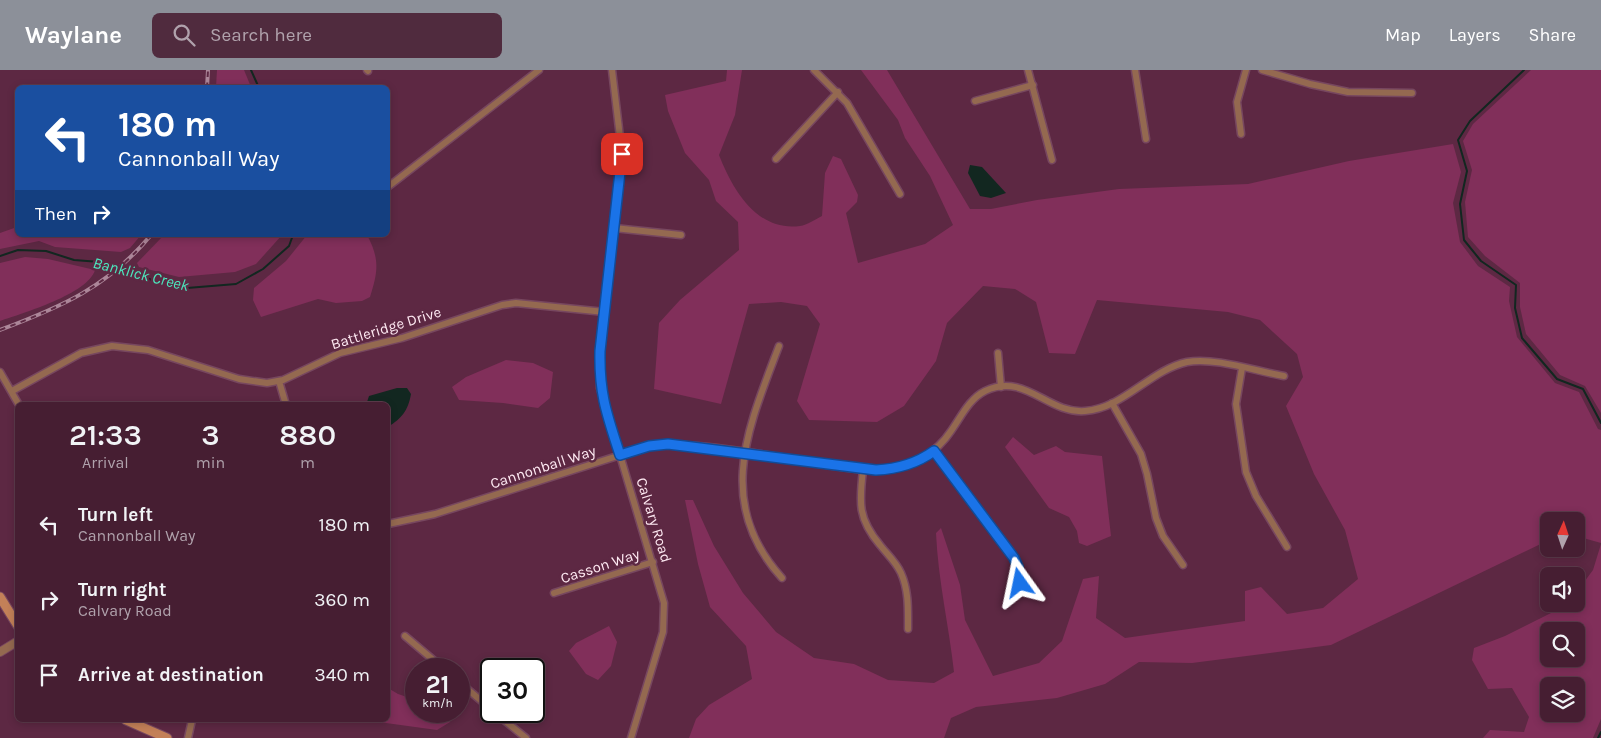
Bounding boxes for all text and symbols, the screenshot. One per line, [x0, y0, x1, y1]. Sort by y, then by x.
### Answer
search box [152, 13, 502, 58]
text: Waylane [25, 21, 122, 49]
icon: search [170, 21, 198, 49]
text: Search here [210, 24, 312, 46]
text: Map [1385, 24, 1421, 46]
text: Layers [1449, 24, 1501, 46]
text: Share [1529, 24, 1576, 46]
text: 180 m [118, 104, 217, 145]
icon: left [35, 105, 100, 170]
pin [601, 133, 643, 175]
icon: arrive [608, 140, 636, 168]
text: Cannonball Way [118, 146, 279, 172]
icon: right [87, 200, 115, 228]
text: Then [35, 203, 77, 225]
water label: Banklick Creek [91, 253, 192, 295]
street label: Battleridge Drive [329, 303, 443, 353]
text: 21:33 [69, 417, 142, 453]
text: 3 [201, 417, 220, 453]
text: 880 [279, 417, 336, 453]
street label: Cannonball Way [488, 441, 598, 493]
text: Arrival [82, 453, 129, 472]
text: min [196, 453, 225, 472]
text: m [300, 453, 315, 472]
street label: Calvary Road [633, 475, 675, 565]
text: Turn left [78, 504, 153, 526]
icon: left [35, 511, 63, 539]
north arrow [1540, 512, 1585, 558]
map controls [1540, 512, 1585, 722]
text: 180 m [318, 514, 370, 536]
text: Cannonball Way [78, 526, 195, 545]
street label: Casson Way [558, 545, 642, 587]
position arrow [993, 556, 1045, 608]
button: sound [1540, 567, 1585, 612]
text: Turn right [78, 579, 167, 601]
icon: right [35, 586, 63, 614]
text: 360 m [314, 589, 370, 611]
text: Calvary Road [78, 601, 172, 620]
button: search [1540, 622, 1585, 667]
speed limit sign: 30 [480, 658, 545, 723]
icon: arrive [35, 661, 63, 689]
text: Arrive at destination [78, 664, 264, 686]
text: 340 m [315, 664, 370, 686]
text: 21 [425, 670, 450, 699]
button: layers [1540, 677, 1585, 722]
text: km/h [422, 696, 453, 710]

